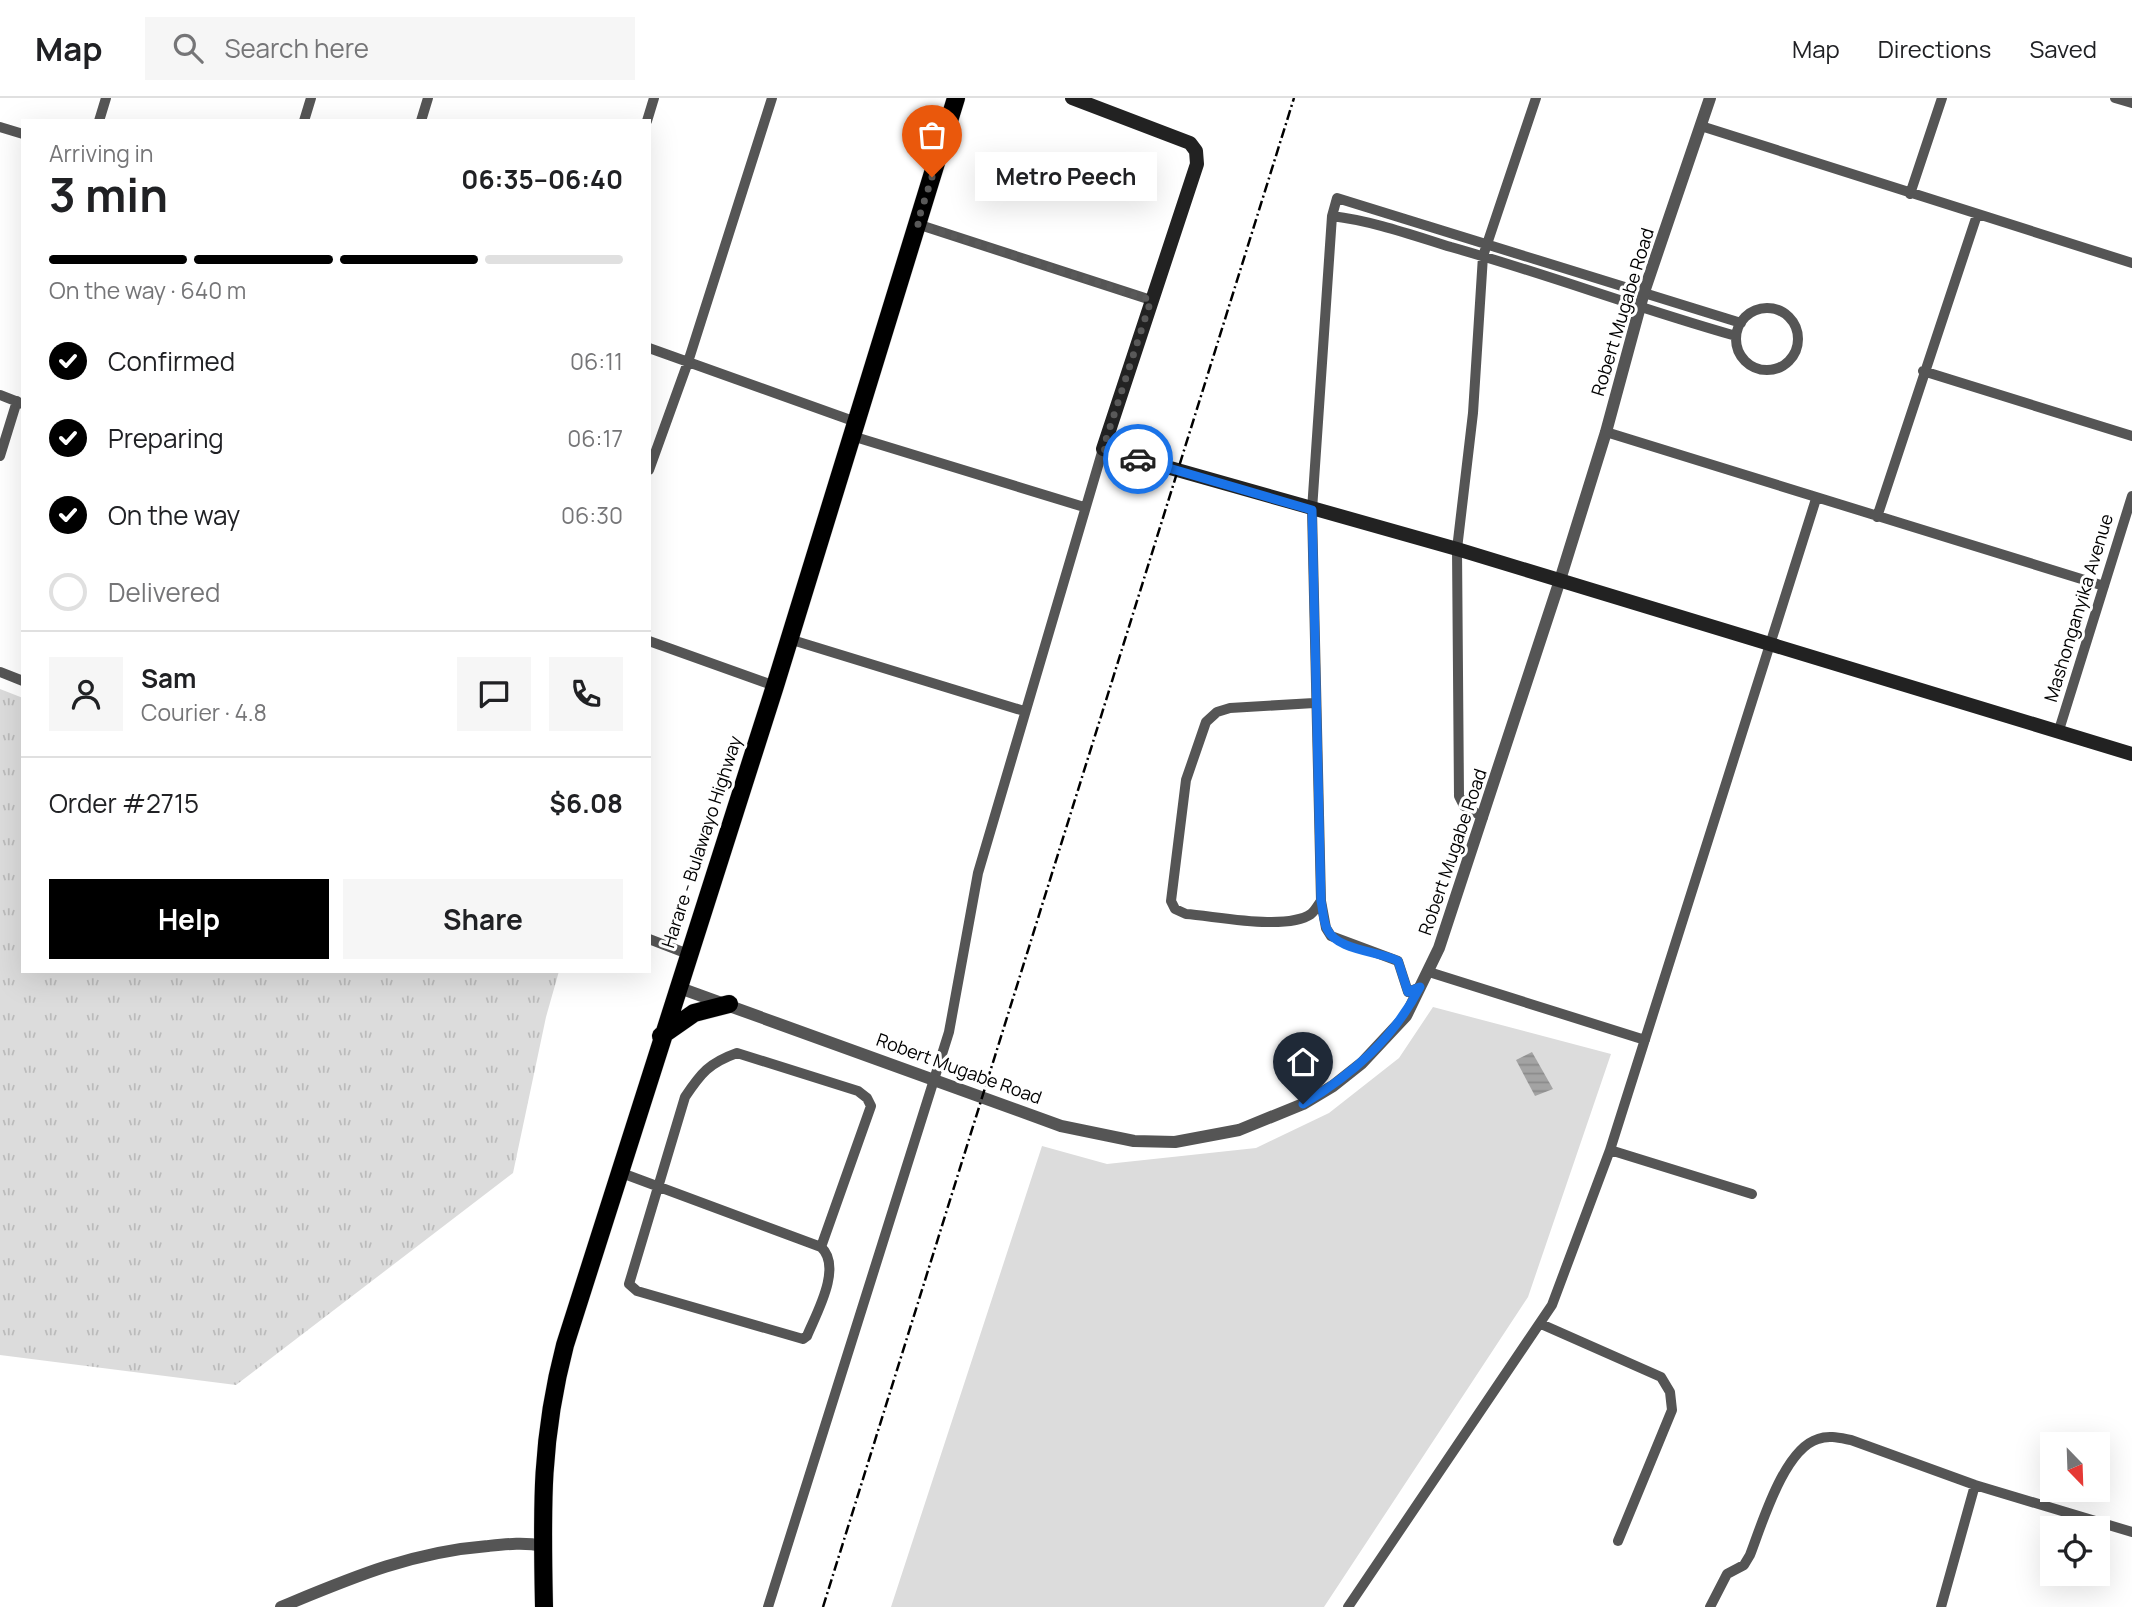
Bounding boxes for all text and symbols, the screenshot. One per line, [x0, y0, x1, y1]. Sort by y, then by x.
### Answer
search box [145, 17, 635, 80]
text: Map [35, 26, 103, 71]
icon: search [169, 29, 207, 67]
text: Search here [225, 30, 369, 66]
text: Map [1792, 32, 1840, 65]
text: Directions [1878, 32, 1991, 65]
text: Saved [2029, 32, 2097, 65]
pin [902, 105, 962, 177]
icon: bag [913, 116, 951, 154]
text: Arriving in [49, 137, 154, 169]
callout: Metro Peech [974, 153, 1156, 202]
text: Metro Peech [995, 160, 1137, 192]
text: 06:35–06:40 [461, 161, 623, 197]
text: 3 min [49, 163, 168, 226]
street label: Robert Mugabe Road [1585, 225, 1659, 399]
text: On the way · 640 m [49, 274, 246, 306]
icon: check [49, 342, 87, 380]
text: Confirmed [108, 343, 235, 379]
text: 06:11 [570, 345, 623, 377]
icon: check [49, 419, 87, 457]
text: Preparing [108, 420, 224, 456]
text: 06:17 [567, 422, 623, 454]
courier [1103, 424, 1173, 494]
icon: car [1119, 440, 1157, 478]
icon: check [49, 496, 87, 534]
text: On the way [108, 497, 240, 533]
text: 06:30 [561, 499, 623, 531]
street label: Mashonganyika Avenue [2038, 511, 2118, 705]
text: Delivered [108, 574, 220, 610]
button: person [49, 657, 123, 731]
button: chat [457, 657, 531, 731]
button: phone [549, 657, 623, 731]
text: Sam [141, 660, 196, 696]
text: Courier · 4.8 [141, 696, 267, 728]
street label: Harare - Bulawayo Highway [655, 732, 747, 951]
street label: Robert Mugabe Road [1412, 765, 1492, 938]
text: Order #2715 [49, 785, 199, 821]
text: $6.08 [550, 785, 623, 821]
button: Help [49, 879, 329, 959]
button: Share [343, 879, 623, 959]
street label: Robert Mugabe Road [873, 1027, 1045, 1109]
pin [1273, 1032, 1333, 1104]
icon: home [1284, 1043, 1322, 1081]
north arrow [2040, 1432, 2110, 1502]
map controls [2040, 1432, 2110, 1586]
button: locate [2040, 1516, 2110, 1586]

